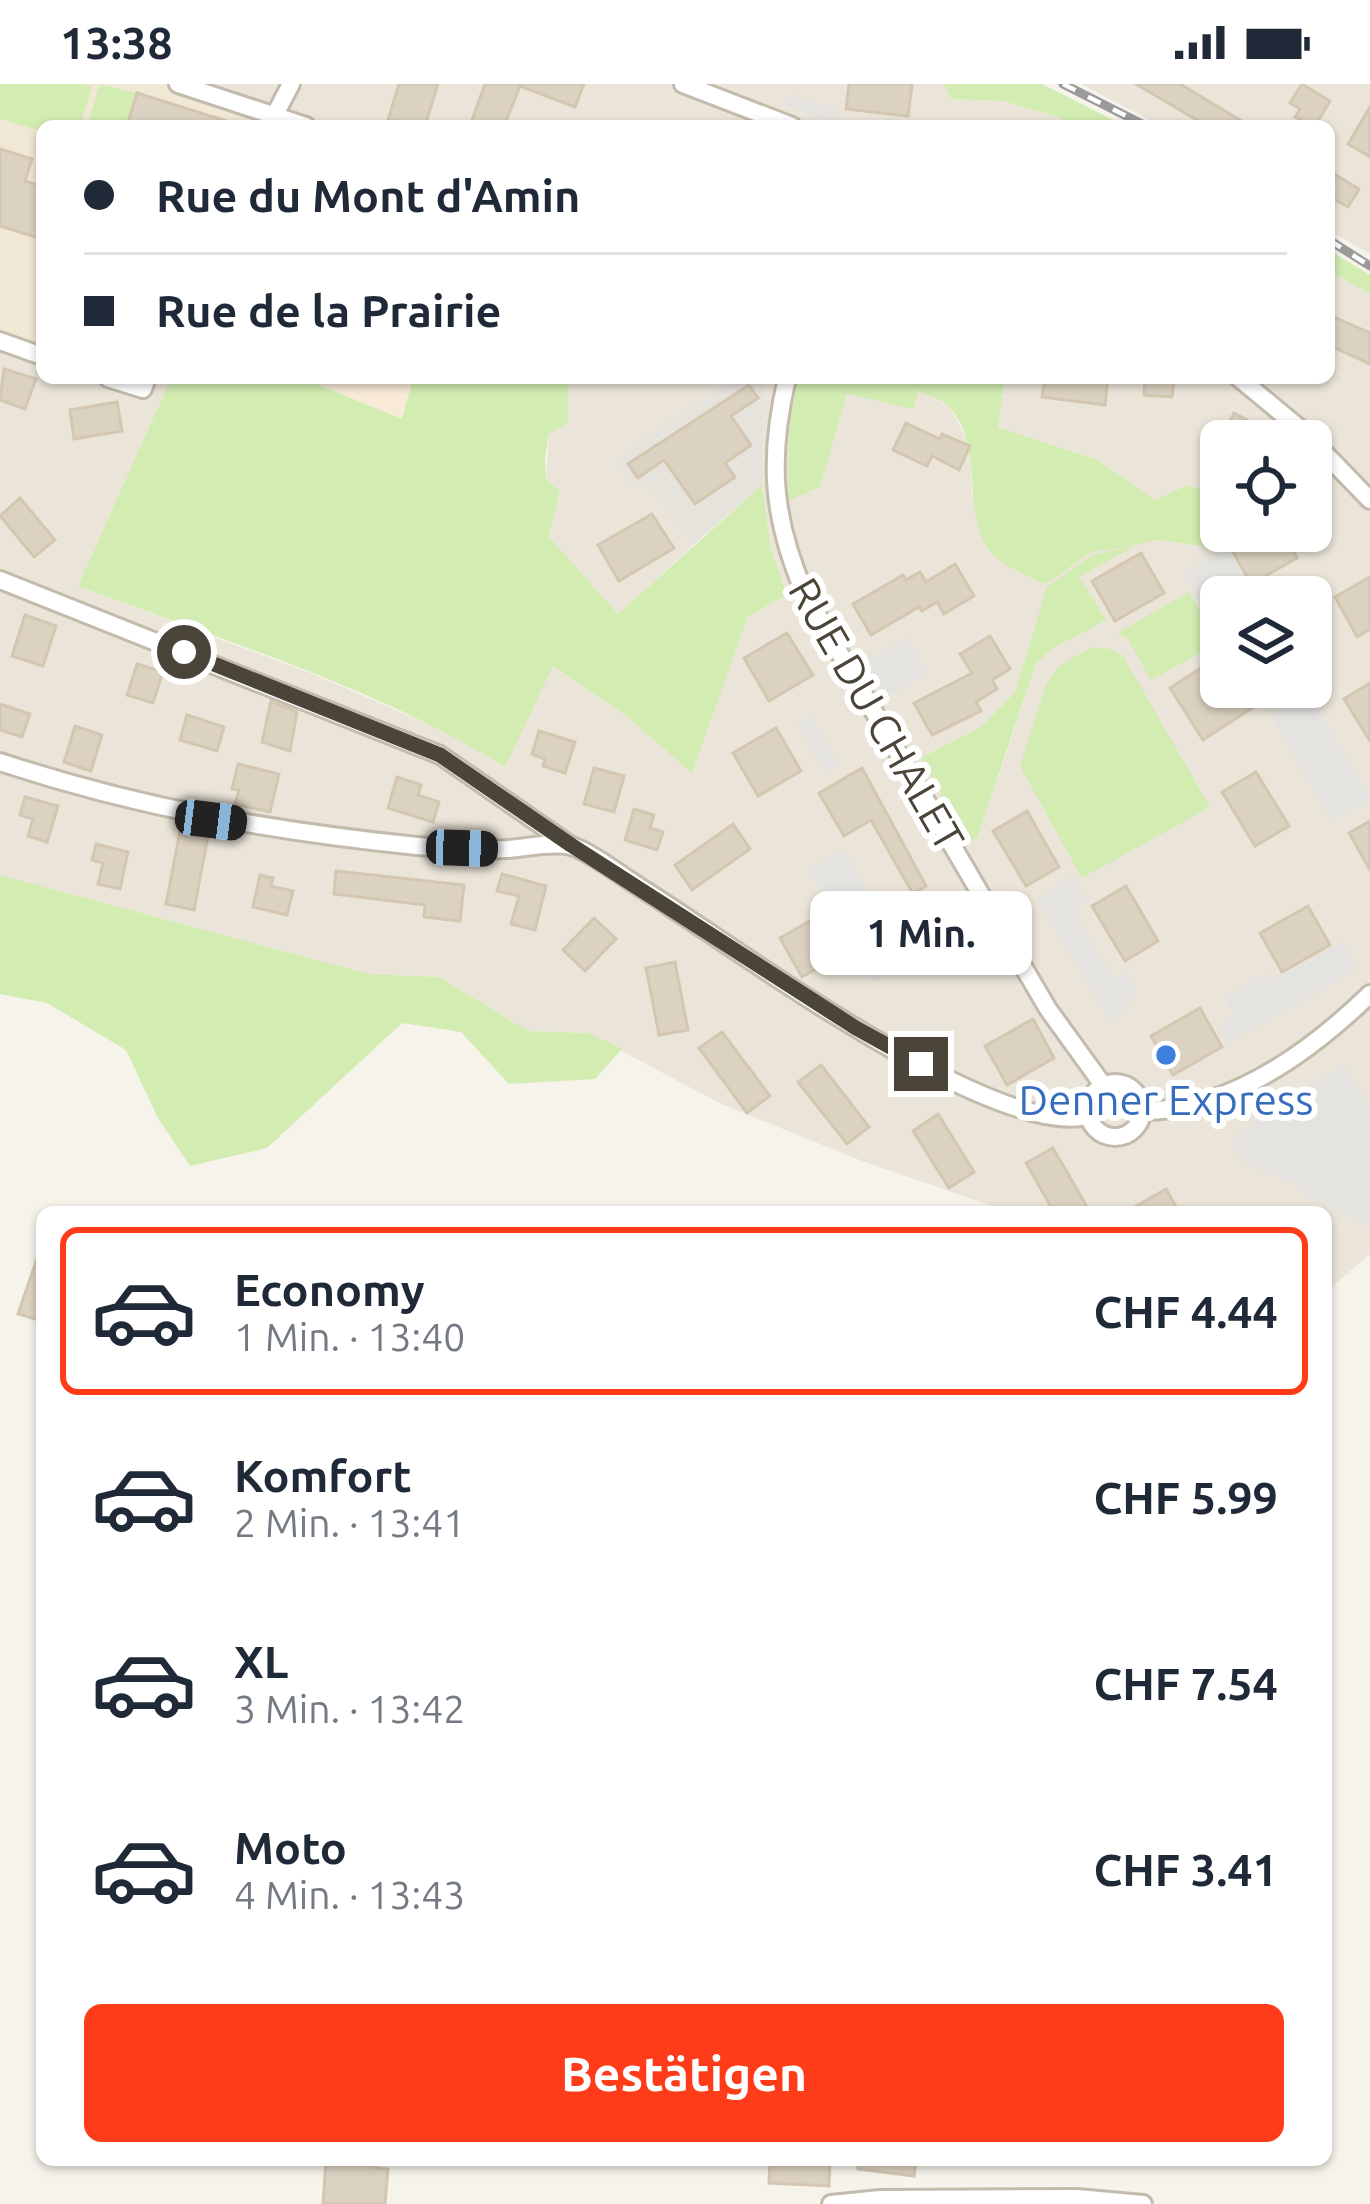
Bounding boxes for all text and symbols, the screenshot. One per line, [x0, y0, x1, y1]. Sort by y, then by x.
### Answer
text: 13:38 [60, 17, 173, 68]
text: Rue du Mont d'Amin [156, 170, 580, 221]
text: Rue de la Prairie [156, 285, 501, 336]
map controls [1200, 420, 1332, 708]
button: locate [1200, 420, 1332, 552]
street label: RUE DU CHALET [780, 569, 974, 859]
button: layers [1200, 576, 1332, 708]
route start [157, 625, 211, 679]
car [173, 798, 249, 842]
car [425, 829, 499, 867]
callout: 1 Min. [810, 890, 1032, 974]
text: 1 Min. [866, 911, 976, 954]
route end [894, 1037, 948, 1091]
marker: Denner Express [1153, 1042, 1179, 1068]
place label: Denner Express [1019, 1076, 1313, 1123]
icon: car [90, 1257, 198, 1365]
text: Economy [234, 1264, 425, 1315]
text: CHF 4.44 [1093, 1286, 1278, 1337]
text: 1 Min. · 13:40 [234, 1315, 465, 1358]
icon: car [90, 1443, 198, 1551]
text: Komfort [234, 1450, 412, 1501]
text: CHF 5.99 [1093, 1472, 1278, 1523]
text: 2 Min. · 13:41 [234, 1501, 465, 1544]
icon: car [90, 1629, 198, 1737]
text: XL [234, 1636, 288, 1687]
text: CHF 7.54 [1093, 1658, 1278, 1709]
text: 3 Min. · 13:42 [234, 1687, 465, 1730]
icon: car [90, 1815, 198, 1923]
text: Moto [234, 1822, 347, 1873]
text: CHF 3.41 [1093, 1844, 1278, 1895]
text: 4 Min. · 13:43 [234, 1873, 465, 1916]
button: Bestätigen [84, 2004, 1284, 2142]

